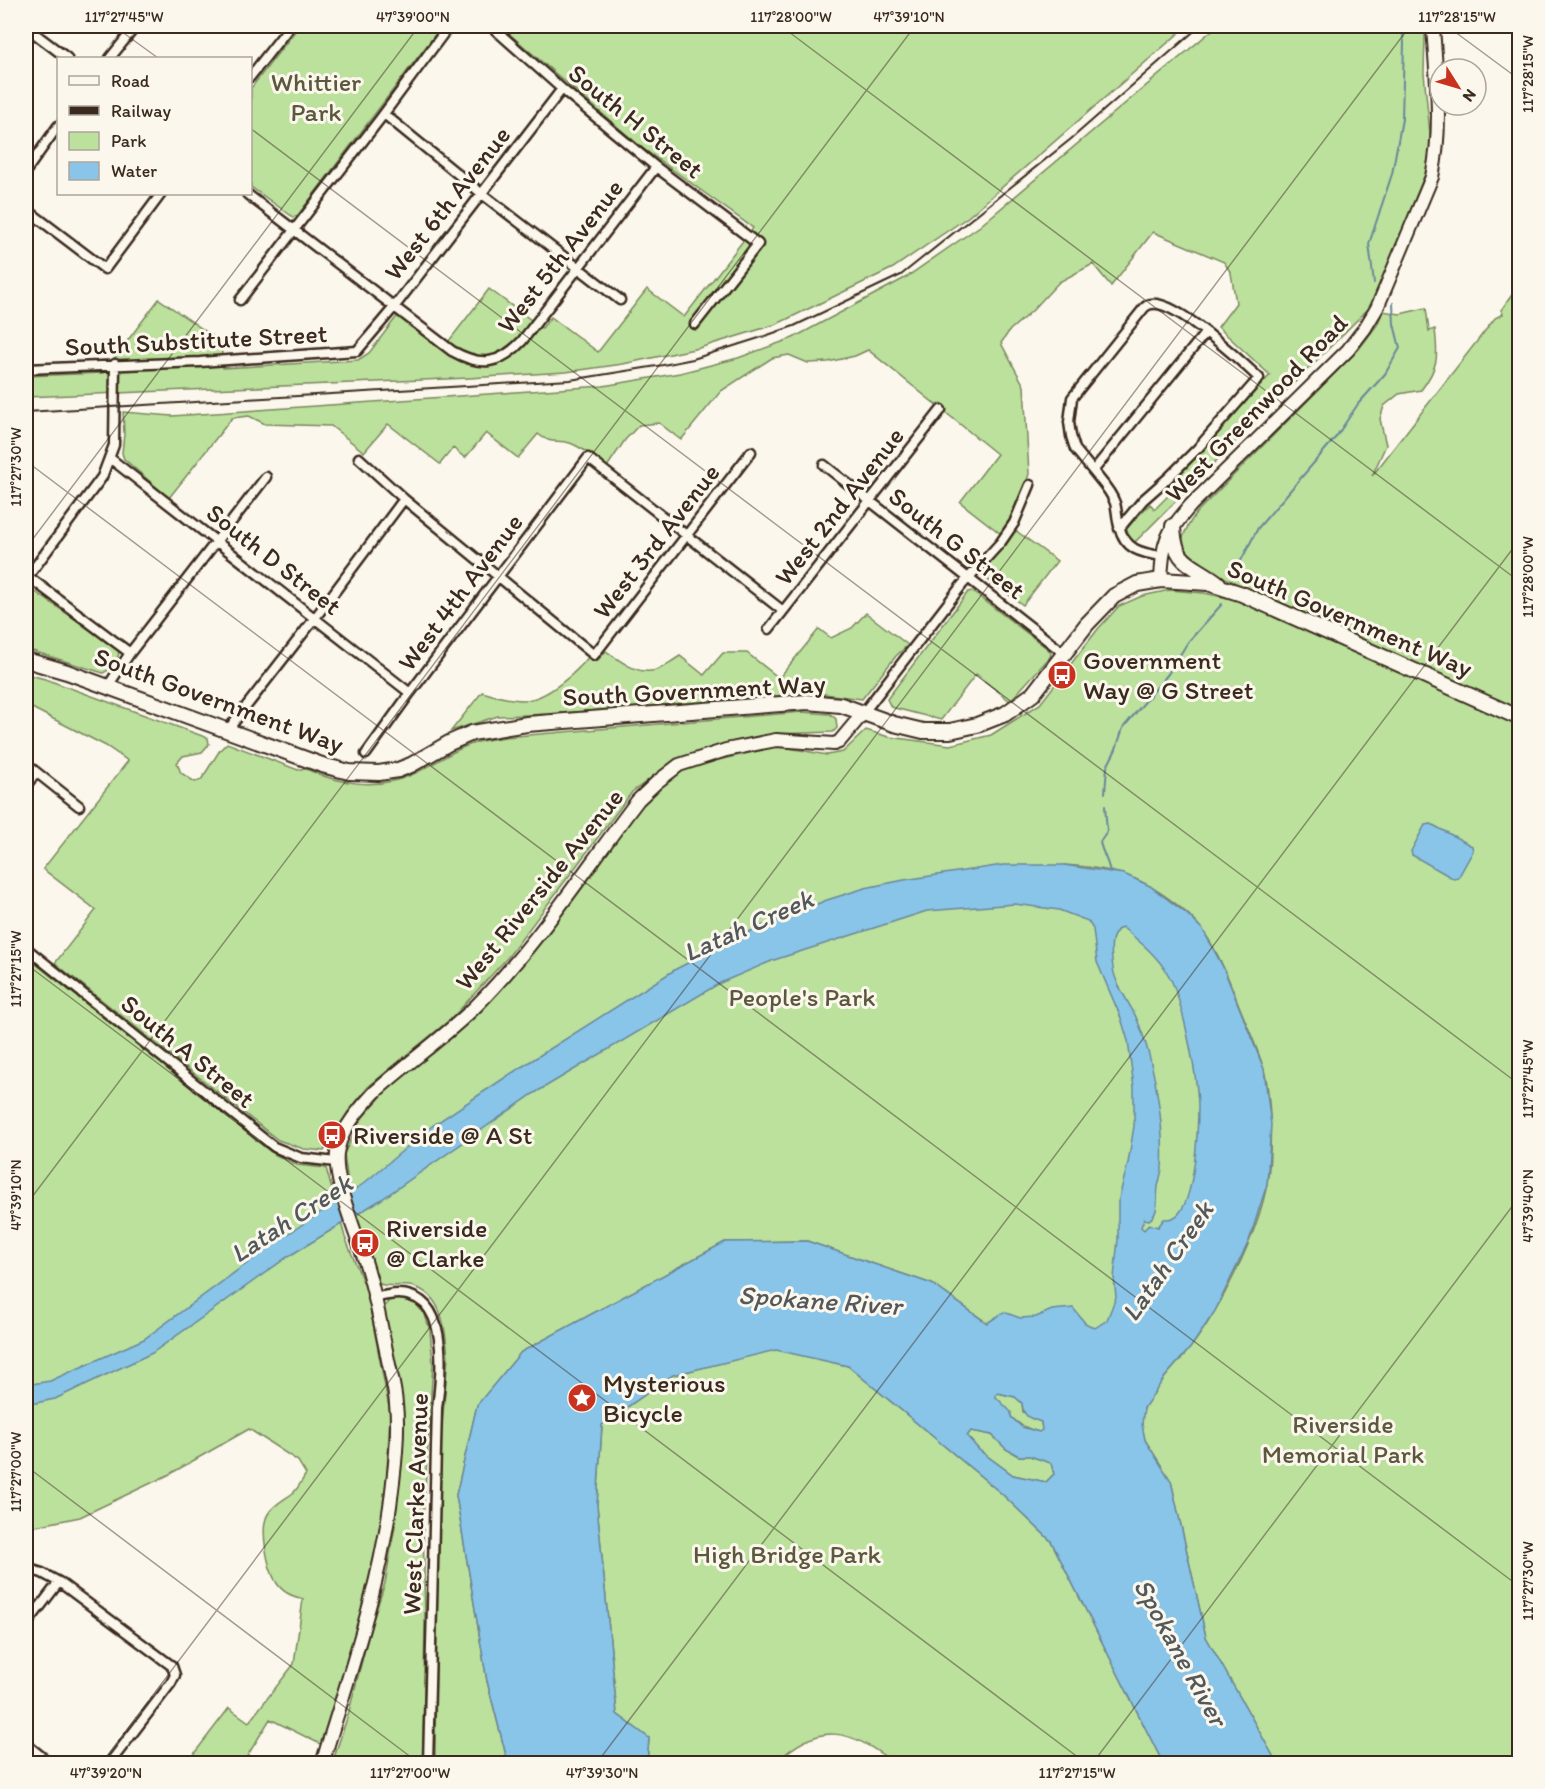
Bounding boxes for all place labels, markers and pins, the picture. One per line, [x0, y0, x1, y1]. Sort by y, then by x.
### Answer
place label: Government Way @ G Street [1083, 644, 1254, 706]
bus stop icon: Government Way @ G Street [1046, 659, 1078, 691]
bus stop icon: Riverside @ A St [316, 1119, 348, 1151]
place label: Riverside @ A St [353, 1119, 533, 1151]
place label: Riverside @ Clarke [386, 1212, 487, 1274]
bus stop icon: Riverside @ Clarke [349, 1227, 381, 1259]
place label: Mysterious Bicycle [603, 1367, 726, 1429]
place icon: Mysterious Bicycle [566, 1382, 598, 1414]

